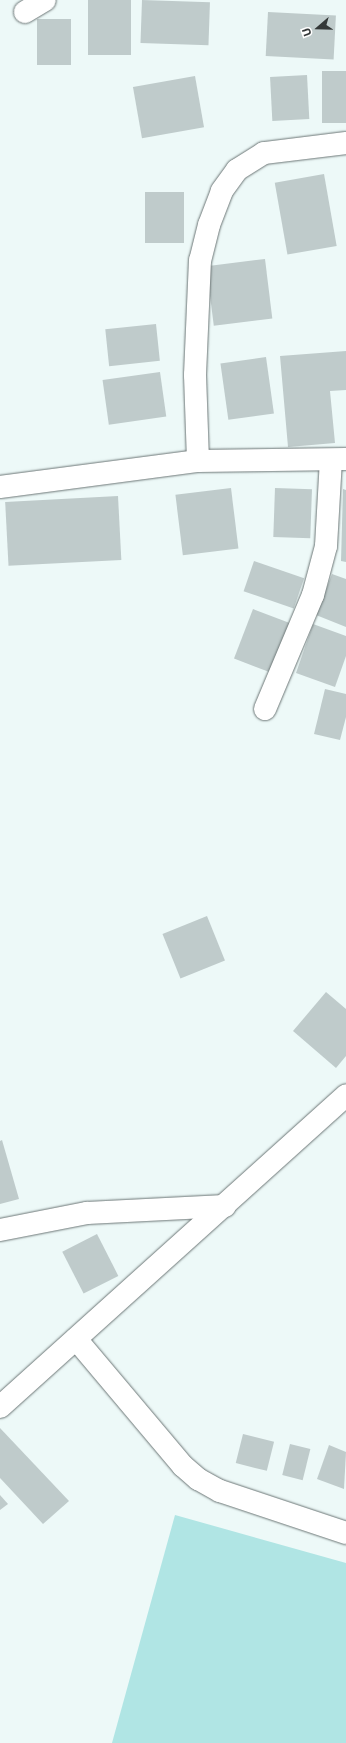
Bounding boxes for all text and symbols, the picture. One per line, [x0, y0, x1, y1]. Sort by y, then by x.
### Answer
north arrow [298, 8, 338, 48]
text: U [299, 26, 314, 38]

